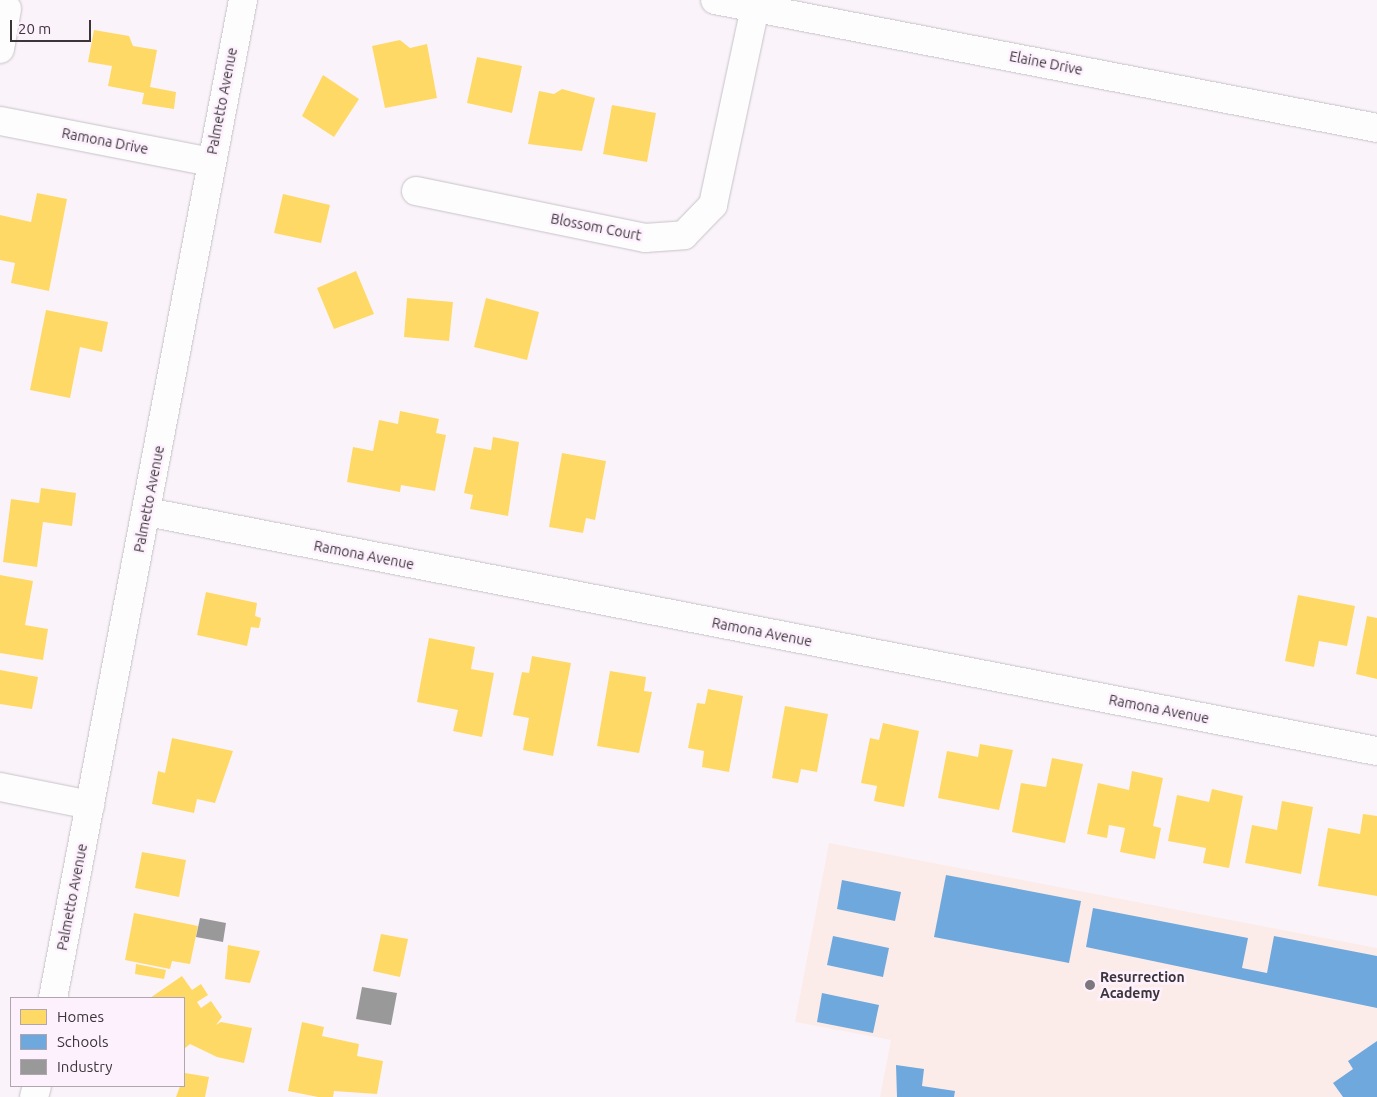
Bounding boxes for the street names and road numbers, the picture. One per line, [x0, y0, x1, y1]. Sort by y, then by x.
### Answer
street label: Palmetto Avenue [203, 46, 241, 156]
street label: Elaine Drive [1008, 48, 1084, 78]
street label: Ramona Drive [60, 124, 150, 158]
street label: Blossom Court [549, 210, 643, 244]
street label: Palmetto Avenue [130, 444, 168, 554]
street label: Ramona Avenue [312, 537, 416, 573]
street label: Ramona Avenue [710, 614, 814, 650]
street label: Ramona Avenue [1107, 691, 1211, 727]
street label: Palmetto Avenue [53, 842, 91, 952]

